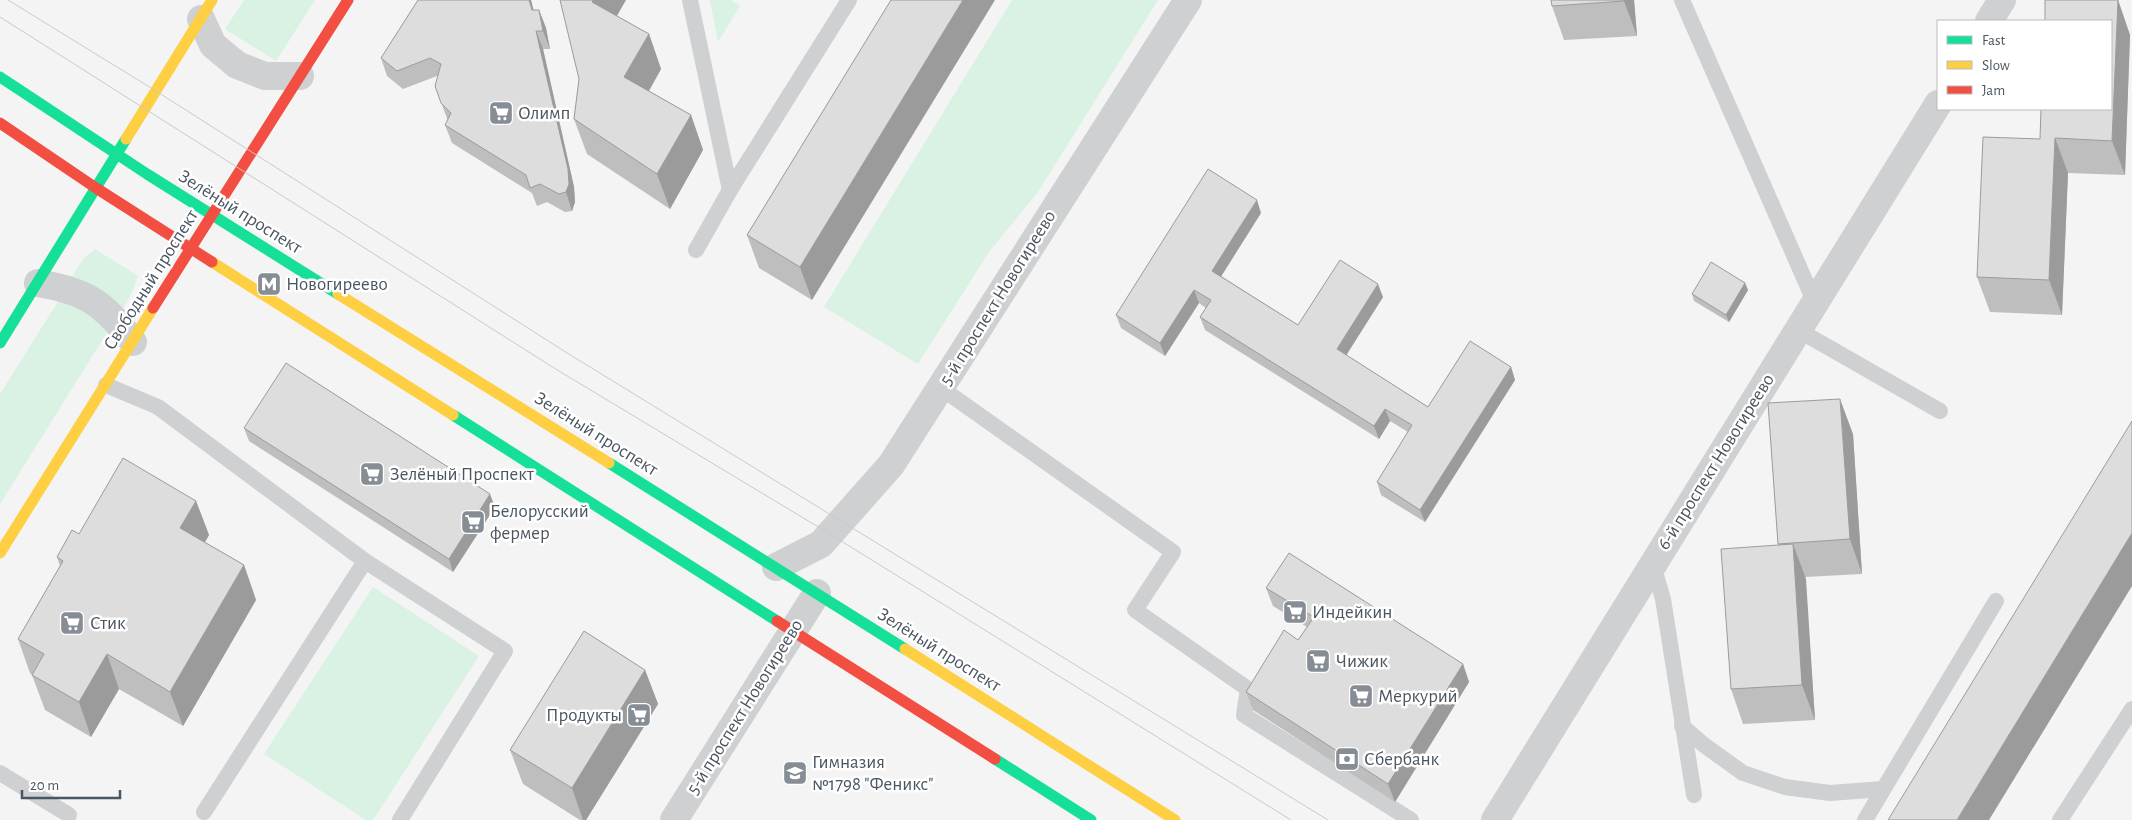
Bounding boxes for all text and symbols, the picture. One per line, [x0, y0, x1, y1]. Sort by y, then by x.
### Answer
legend [1937, 20, 2112, 110]
text: Fast [1982, 33, 2006, 48]
text: Slow [1982, 58, 2010, 73]
text: Jam [1982, 83, 2005, 98]
supermarket icon: Олимп [488, 100, 514, 126]
place label: Олимп [518, 104, 571, 123]
street label: Зелёный проспект [175, 167, 305, 258]
street label: Свободный проспект [100, 206, 202, 353]
street label: 5-й проспект Новогиреево [936, 207, 1060, 389]
metro station icon: Новогиреево [256, 271, 282, 297]
place label: Новогиреево [286, 275, 388, 294]
street label: 6-й проспект Новогиреево [1654, 371, 1778, 553]
street label: Зелёный проспект [531, 389, 661, 480]
supermarket icon: Зелёный Проспект [359, 461, 385, 487]
place label: Зелёный Проспект [390, 465, 534, 484]
place label: Белорусский фермер [490, 502, 589, 543]
supermarket icon: Белорусский фермер [460, 509, 486, 535]
supermarket icon: Индейкин [1282, 599, 1308, 625]
place label: Индейкин [1312, 603, 1392, 622]
street label: Зелёный проспект [874, 605, 1004, 696]
supermarket icon: Стик [59, 610, 85, 636]
place label: Стик [90, 614, 126, 633]
street label: 5-й проспект Новогиреево [683, 616, 807, 798]
supermarket icon: Чижик [1305, 648, 1331, 674]
place label: Чижик [1336, 652, 1388, 671]
supermarket icon: Меркурий [1348, 683, 1374, 709]
place label: Меркурий [1378, 687, 1458, 706]
supermarket icon: Продукты [626, 702, 652, 728]
place label: Продукты [546, 706, 622, 725]
bank icon: Сбербанк [1334, 746, 1360, 772]
place label: Сбербанк [1364, 750, 1440, 769]
place label: Гимназия №1798 "Феникс" [812, 753, 934, 794]
school or university icon: Гимназия №1798 "Феникс" [782, 760, 808, 786]
scale bar [22, 768, 120, 800]
text: 20 m [30, 778, 59, 793]

